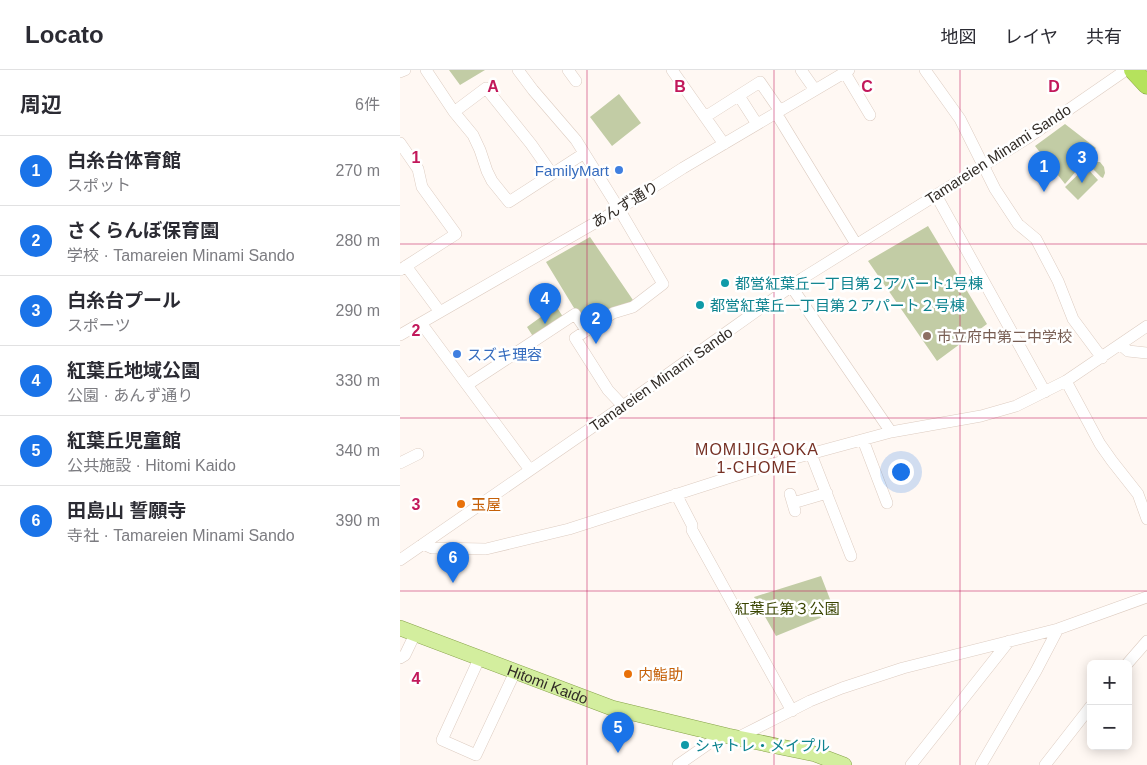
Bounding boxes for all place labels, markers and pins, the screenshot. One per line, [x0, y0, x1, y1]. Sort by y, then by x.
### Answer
pin: 3 [1066, 142, 1098, 183]
pin: 1 [1028, 151, 1060, 192]
place label: FamilyMart [535, 162, 610, 179]
marker: FamilyMart [613, 164, 625, 176]
place label: 都営紅葉丘一丁目第２アパート1号棟 [735, 275, 983, 292]
marker: 都営紅葉丘一丁目第２アパート1号棟 [719, 277, 731, 289]
pin: 4 [529, 283, 561, 324]
place label: 都営紅葉丘一丁目第２アパート２号棟 [710, 297, 965, 314]
marker: 都営紅葉丘一丁目第２アパート２号棟 [694, 299, 706, 311]
pin: 2 [580, 303, 612, 344]
place label: 市立府中第二中学校 [937, 328, 1072, 345]
marker: 市立府中第二中学校 [921, 330, 933, 342]
place label: スズキ理容 [467, 346, 542, 363]
marker: スズキ理容 [451, 348, 463, 360]
place label: 玉屋 [471, 496, 501, 513]
marker: 玉屋 [455, 498, 467, 510]
pin: 6 [437, 542, 469, 583]
place label: 内鮨助 [638, 666, 683, 683]
marker: 内鮨助 [622, 668, 634, 680]
pin: 5 [602, 712, 634, 753]
place label: シャトレ・メイプル [695, 737, 830, 754]
marker: シャトレ・メイプル [679, 739, 691, 751]

